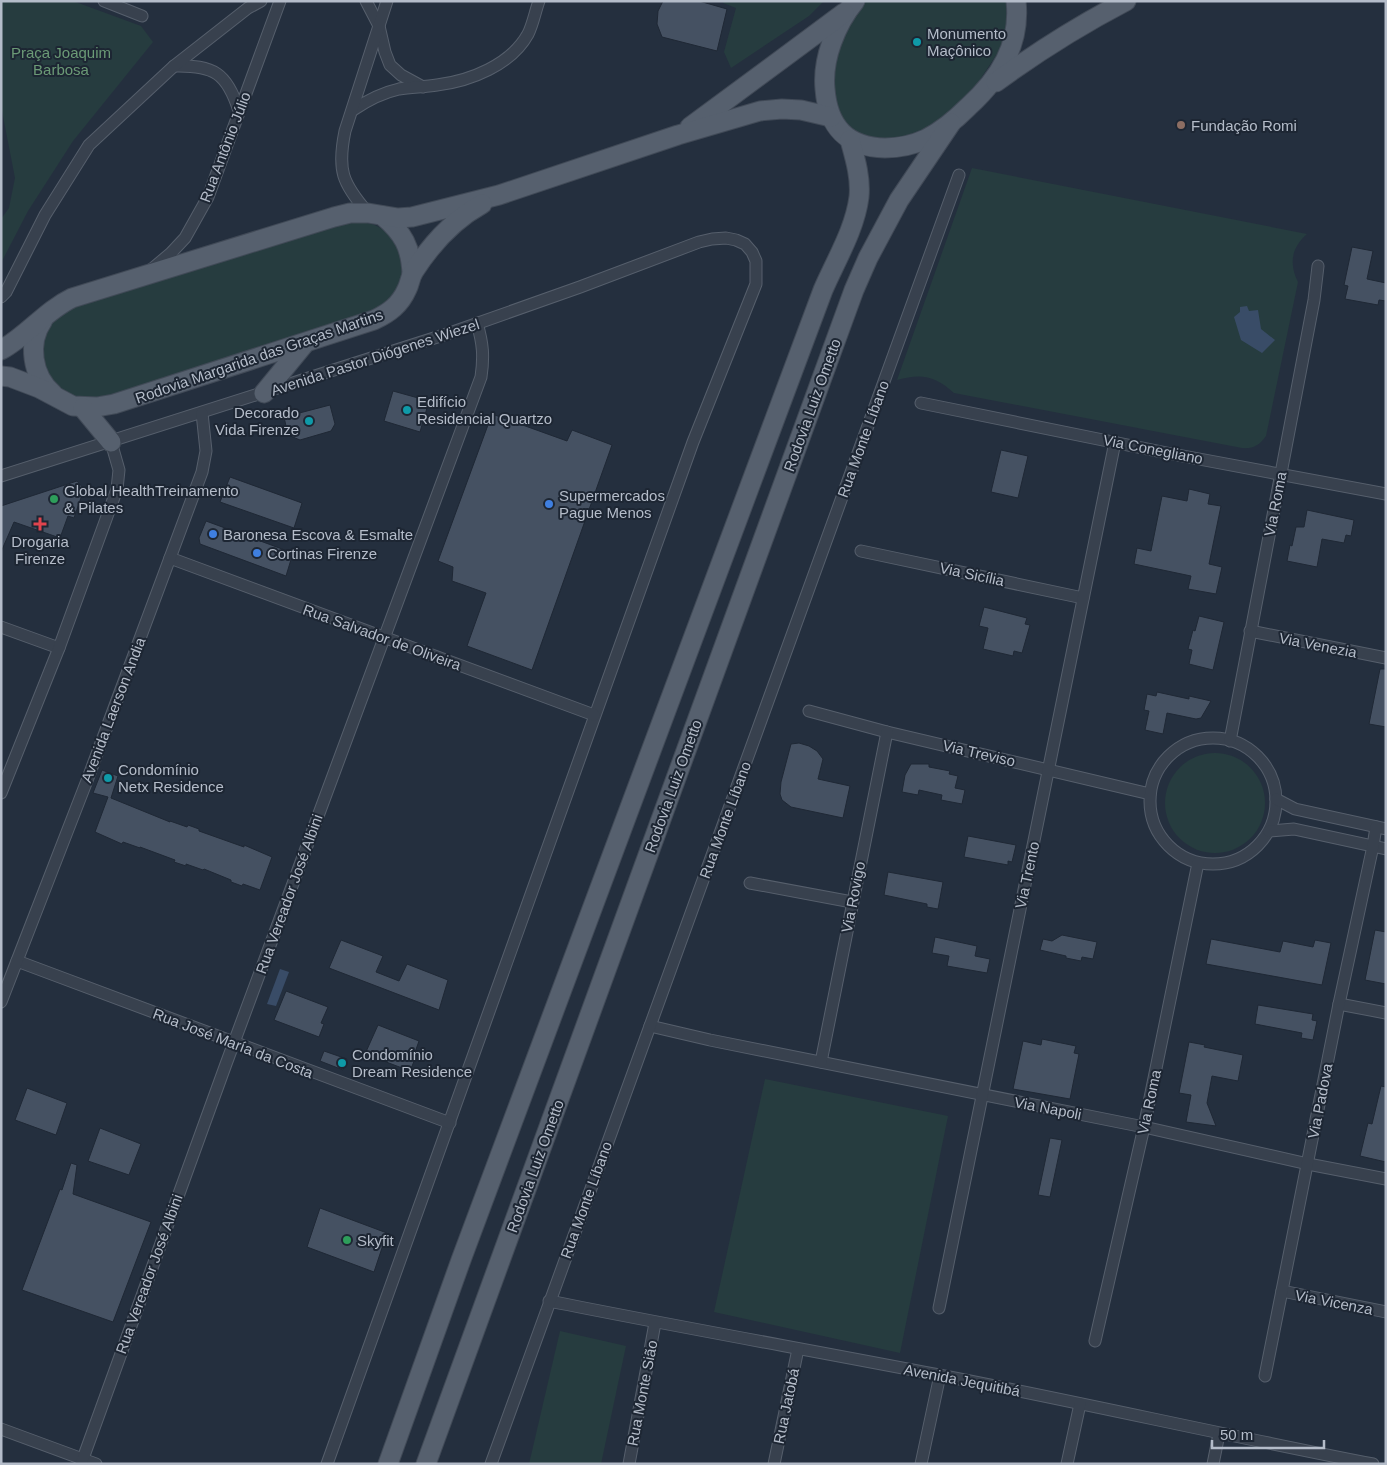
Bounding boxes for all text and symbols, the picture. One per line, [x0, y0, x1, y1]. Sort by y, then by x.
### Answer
place label: Monumento Maçônico [927, 25, 1006, 59]
marker: Monumento Maçônico [911, 36, 923, 48]
park label: Praça Joaquim Barbosa [11, 44, 111, 78]
street label: Rua Antônio Júlio [196, 89, 254, 205]
place label: Fundação Romi [1191, 117, 1297, 134]
marker: Fundação Romi [1175, 119, 1187, 131]
street label: Rodovia Margarida das Graças Martins [133, 305, 385, 407]
street label: Avenida Pastor Diógenes Wiezel [269, 315, 481, 399]
street label: Rodovia Luiz Ometto [780, 336, 844, 474]
street label: Rua Monte Líbano [834, 378, 892, 500]
place label: Edifício Residencial Quartzo [417, 393, 552, 427]
place label: Decorado Vida Firenze [215, 404, 299, 438]
marker: Edifício Residencial Quartzo [401, 404, 413, 416]
marker: Decorado Vida Firenze [303, 415, 315, 427]
street label: Via Conegliano [1102, 431, 1204, 467]
street label: Via Roma [1260, 470, 1290, 538]
place label: Global HealthTreinamento & Pilates [64, 482, 239, 516]
place label: Supermercados Pague Menos [559, 487, 665, 521]
marker: Global HealthTreinamento & Pilates [48, 493, 60, 505]
marker: Supermercados Pague Menos [543, 498, 555, 510]
marker: Drogaria Firenze [34, 518, 46, 530]
place label: Baronesa Escova & Esmalte [223, 526, 413, 543]
marker: Baronesa Escova & Esmalte [207, 528, 219, 540]
place label: Drogaria Firenze [11, 533, 69, 567]
place label: Cortinas Firenze [267, 545, 377, 562]
marker: Cortinas Firenze [251, 547, 263, 559]
street label: Via Sicília [938, 559, 1006, 589]
street label: Rua Salvador de Oliveira [301, 600, 464, 674]
street label: Via Venezia [1278, 629, 1359, 661]
street label: Avenida Laerson Andia [77, 634, 149, 785]
street label: Rodovia Luiz Ometto [641, 717, 705, 855]
street label: Via Treviso [941, 736, 1017, 770]
street label: Rua Monte Líbano [696, 759, 754, 881]
place label: Condomínio Netx Residence [118, 761, 224, 795]
marker: Condomínio Netx Residence [102, 772, 114, 784]
street label: Rua Vereador José Albini [252, 812, 326, 976]
street label: Via Trento [1012, 840, 1042, 910]
street label: Via Rovigo [838, 860, 868, 934]
street label: Rua José María da Costa [151, 1005, 316, 1082]
place label: Condomínio Dream Residence [352, 1046, 472, 1080]
marker: Condomínio Dream Residence [336, 1057, 348, 1069]
street label: Via Padova [1304, 1061, 1336, 1140]
street label: Via Roma [1134, 1068, 1164, 1136]
street label: Via Napoli [1013, 1093, 1083, 1123]
street label: Rodovia Luiz Ometto [503, 1097, 567, 1235]
street label: Rua Monte Líbano [557, 1139, 615, 1261]
street label: Rua Vereador José Albini [112, 1192, 186, 1356]
place label: Skyfit [357, 1232, 395, 1249]
marker: Skyfit [341, 1234, 353, 1246]
street label: Via Vicenza [1294, 1286, 1375, 1318]
street label: Rua Monte Sião [623, 1339, 661, 1447]
street label: Avenida Jequitibá [902, 1360, 1022, 1400]
street label: Rua Jatobá [770, 1366, 802, 1445]
scale bar [1212, 1418, 1324, 1450]
text: 50 m [1220, 1426, 1253, 1443]

